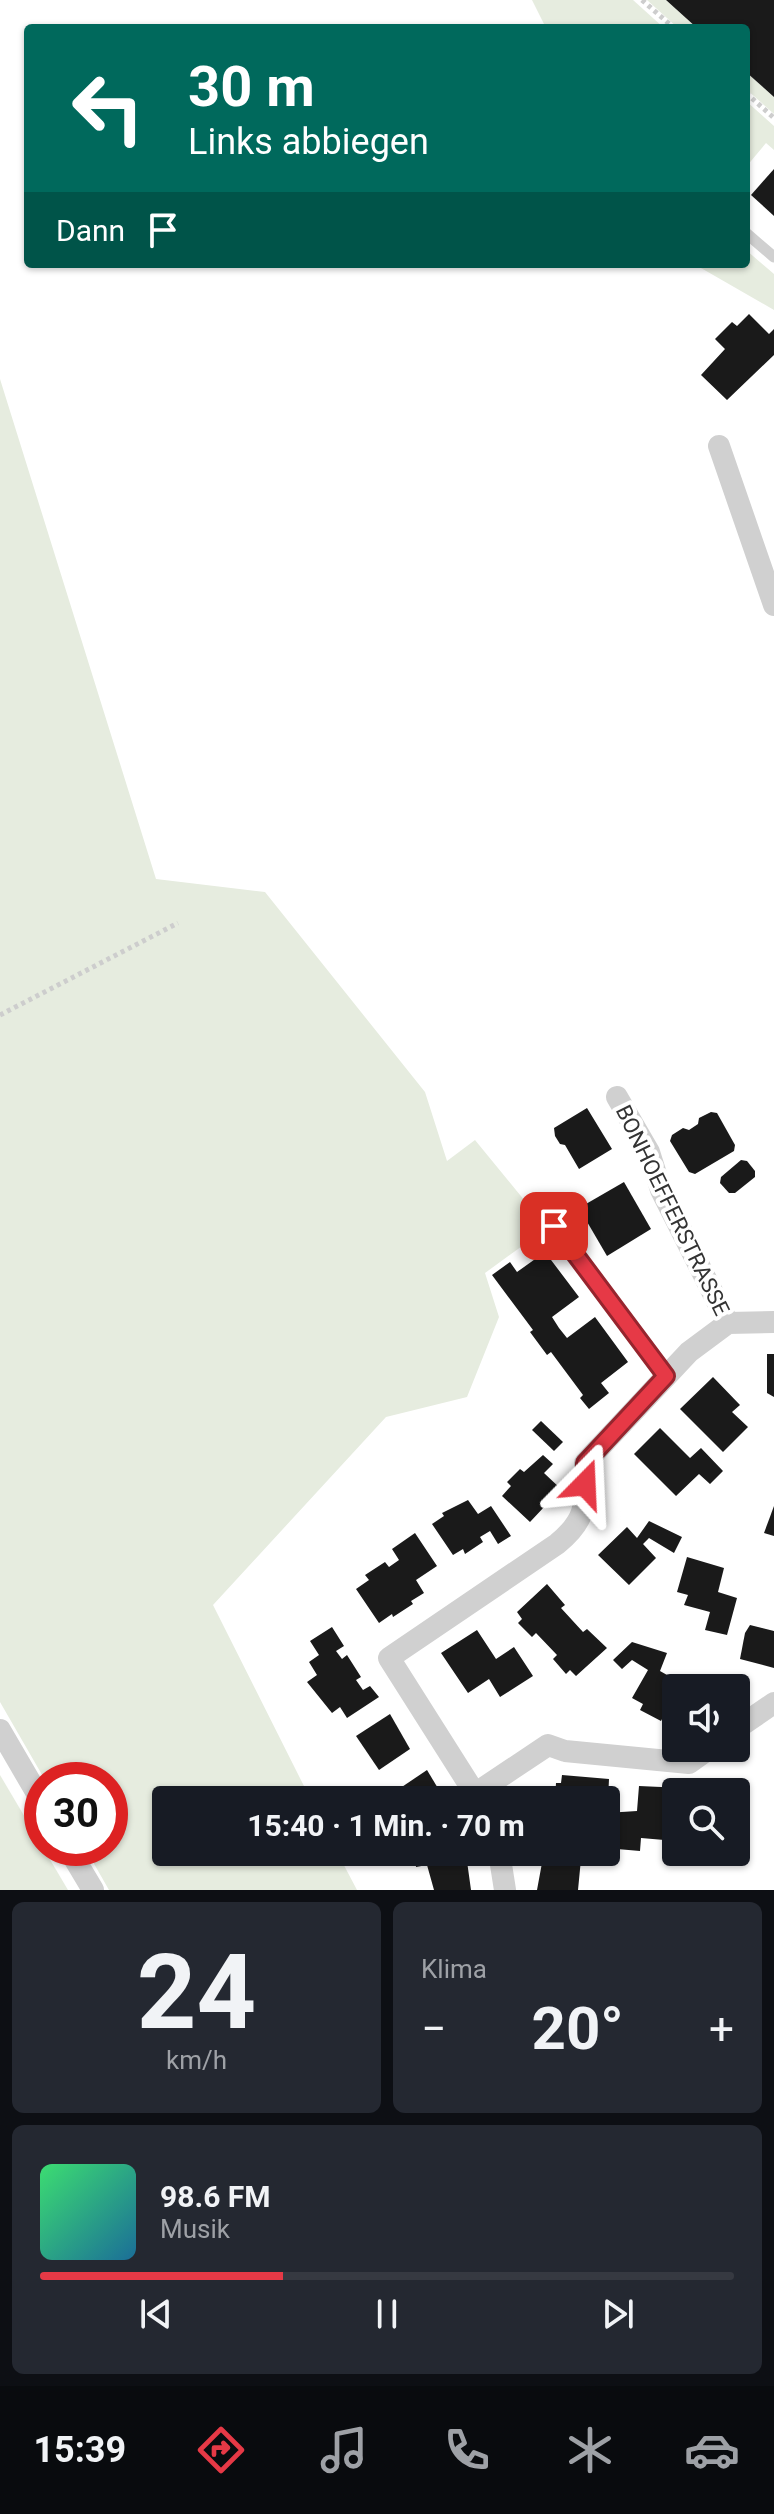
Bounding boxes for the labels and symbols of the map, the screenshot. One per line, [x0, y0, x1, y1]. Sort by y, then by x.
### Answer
street label: BONHOEFFERSTRASSE [611, 1101, 734, 1320]
pin [520, 1192, 588, 1260]
position arrow [543, 1442, 627, 1526]
speed limit sign: 30 [24, 1762, 128, 1866]

